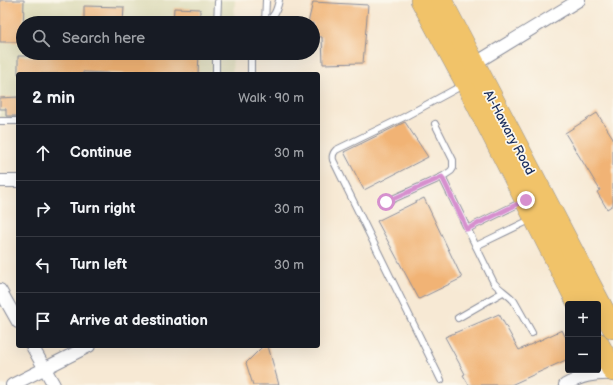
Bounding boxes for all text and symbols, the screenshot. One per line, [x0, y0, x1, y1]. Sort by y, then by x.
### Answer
search box [16, 16, 320, 60]
icon: search [30, 27, 52, 49]
text: Search here [62, 29, 145, 48]
street label: Al-Hawary Road [480, 87, 538, 178]
text: 2 min [32, 88, 75, 108]
text: Walk · 90 m [238, 90, 304, 106]
icon: ahead [32, 142, 54, 164]
text: Continue [70, 143, 132, 162]
text: 30 m [274, 145, 304, 161]
route end [517, 191, 535, 209]
route start [377, 193, 395, 211]
icon: right [32, 198, 54, 220]
text: Turn right [70, 199, 135, 218]
text: 30 m [274, 201, 304, 217]
icon: left [32, 254, 54, 276]
text: Turn left [70, 255, 127, 274]
text: 30 m [274, 257, 304, 273]
map controls [565, 301, 601, 373]
button: + [565, 301, 601, 337]
icon: arrive [32, 310, 54, 332]
text: Arrive at destination [70, 311, 208, 330]
button: − [565, 337, 601, 373]

